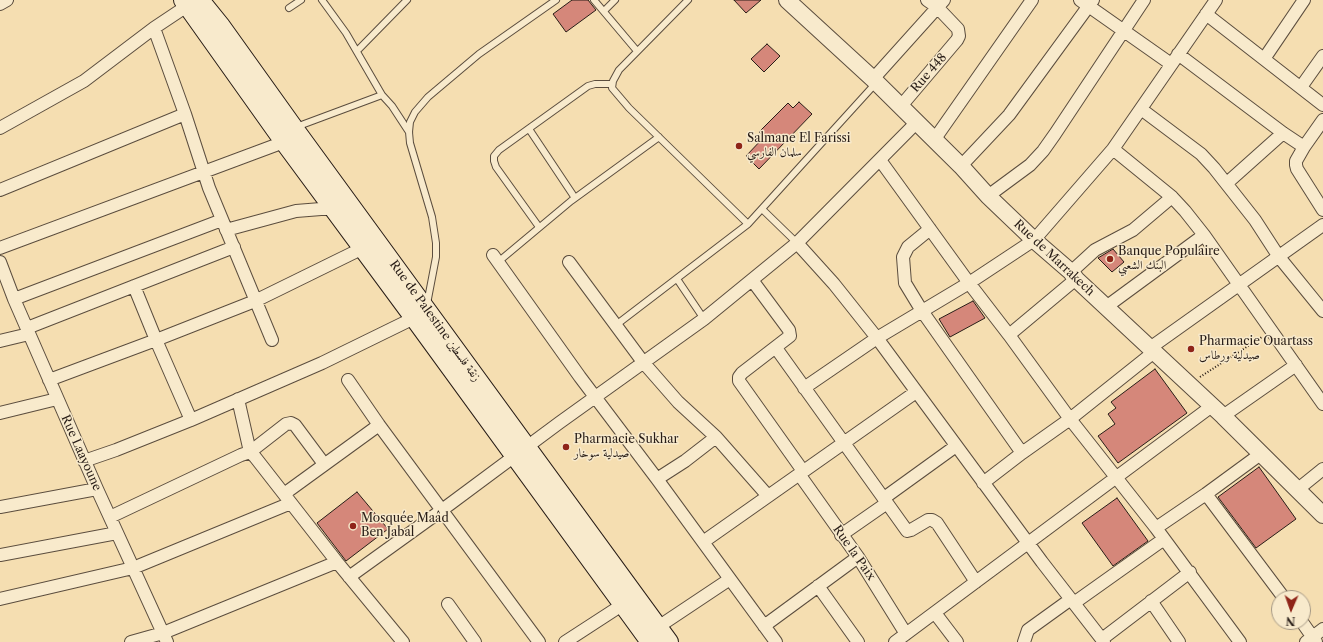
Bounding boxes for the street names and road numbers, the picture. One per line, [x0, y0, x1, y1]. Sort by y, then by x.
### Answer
street label: Rue 448 [908, 51, 950, 95]
street label: Rue de Marrakech [1011, 217, 1097, 299]
street label: Rue de Palestine زنقة فلسطين [386, 258, 484, 384]
street label: Rue Laayoune [58, 413, 104, 493]
street label: Rue la Paix [830, 523, 878, 583]

